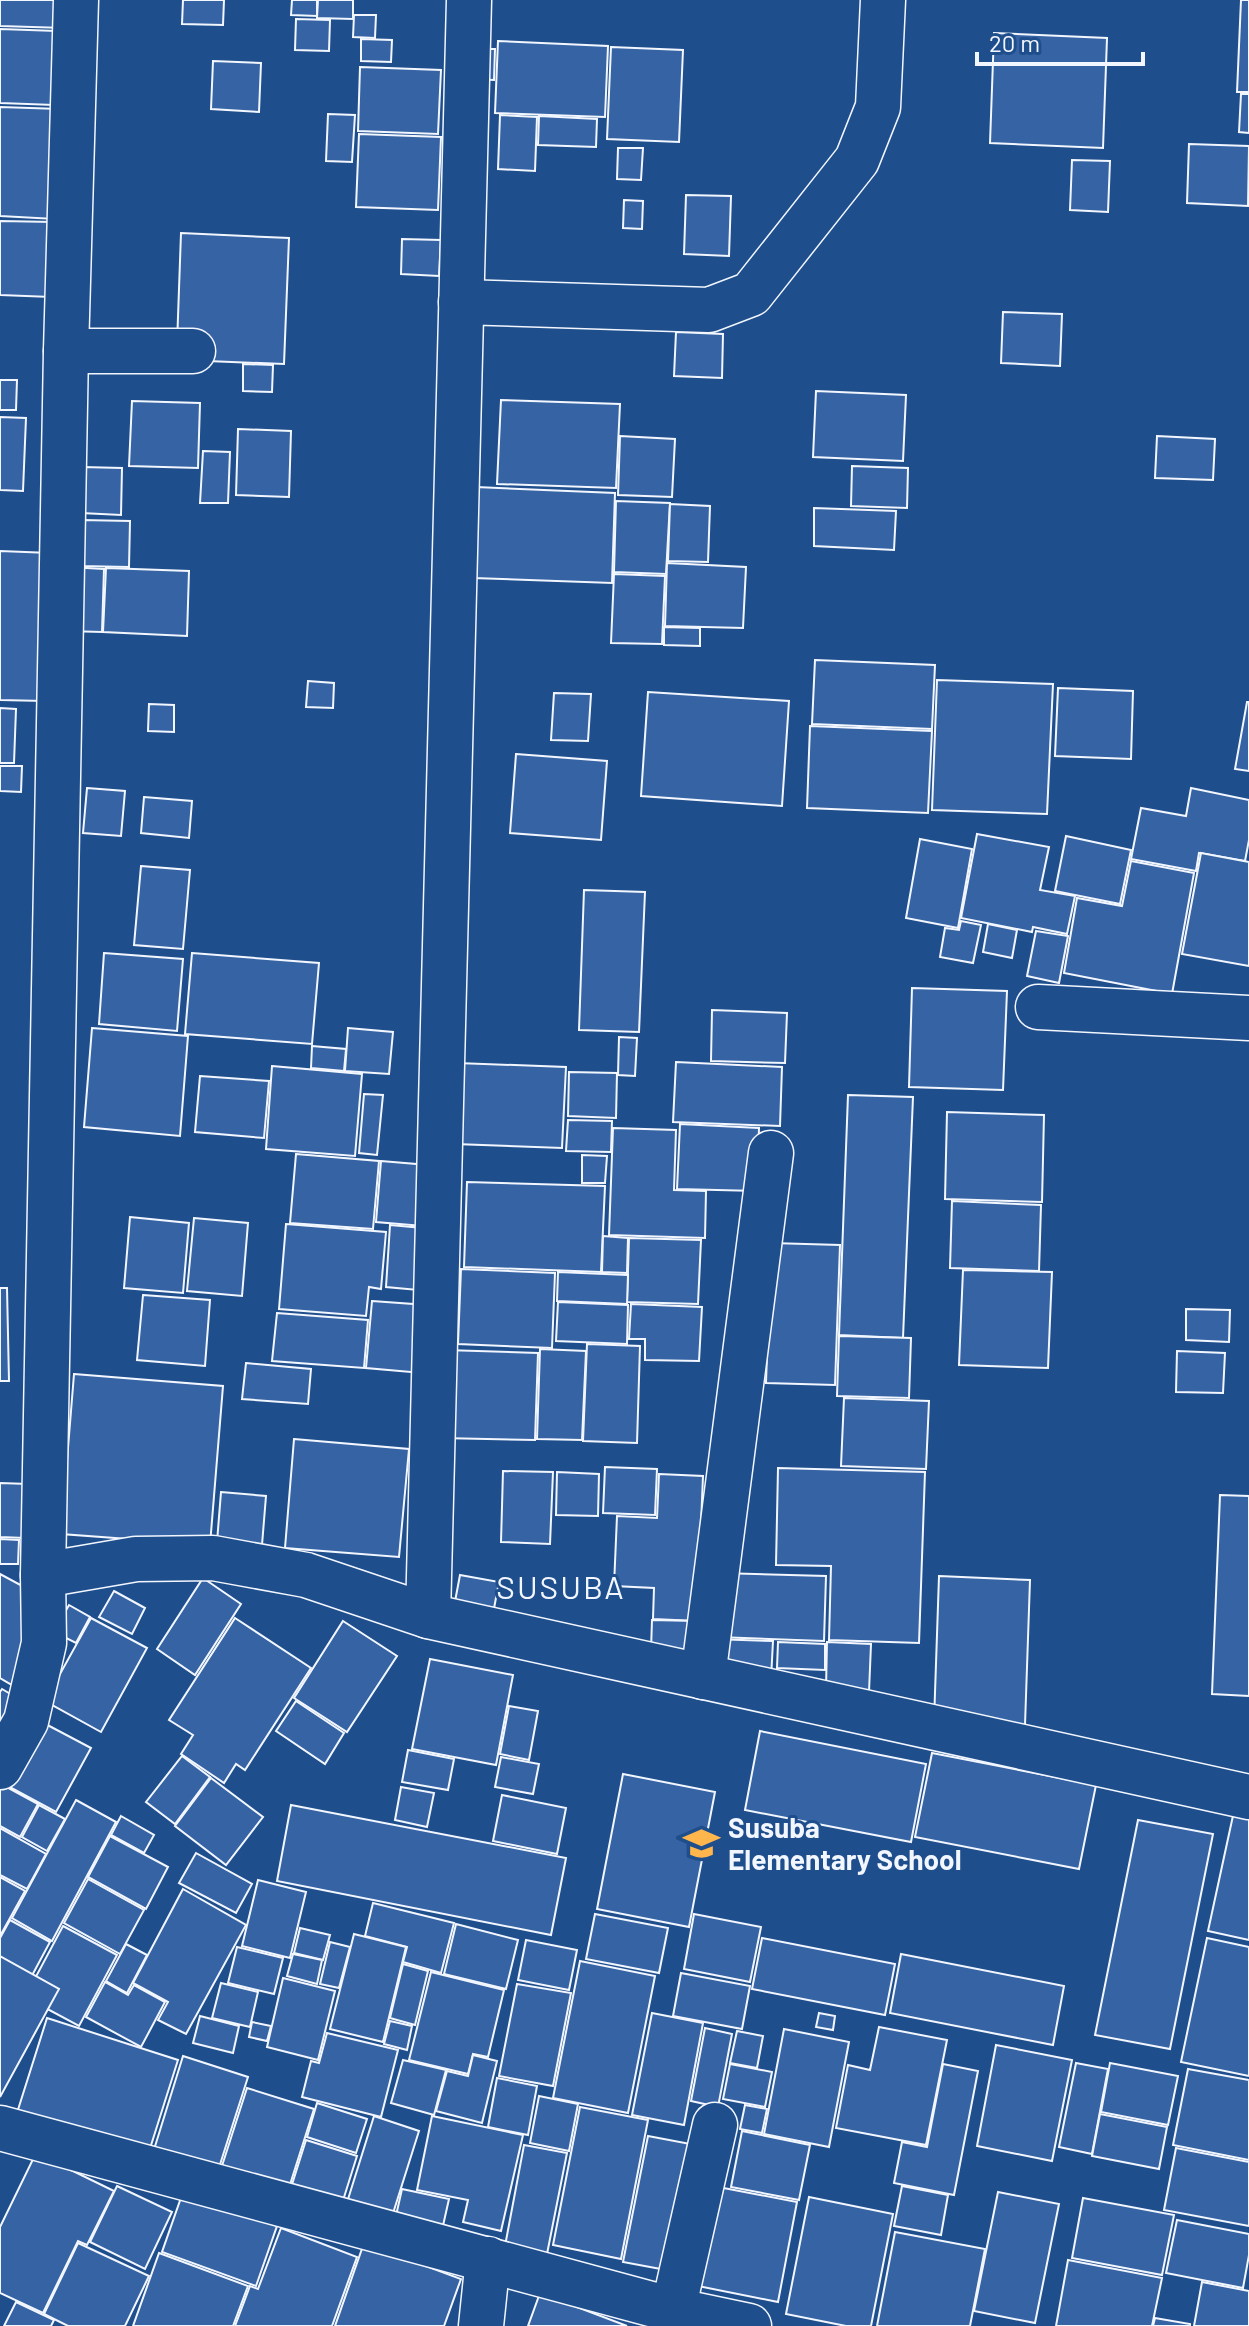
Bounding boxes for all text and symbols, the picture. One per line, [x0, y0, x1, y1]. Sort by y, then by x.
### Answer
scale bar [977, 16, 1143, 66]
text: 20 m [989, 28, 1040, 57]
district label: SUSUBA [496, 1567, 626, 1605]
place label: Susuba Elementary School [728, 1810, 962, 1876]
school or university icon: Susuba Elementary School [683, 1824, 721, 1862]

